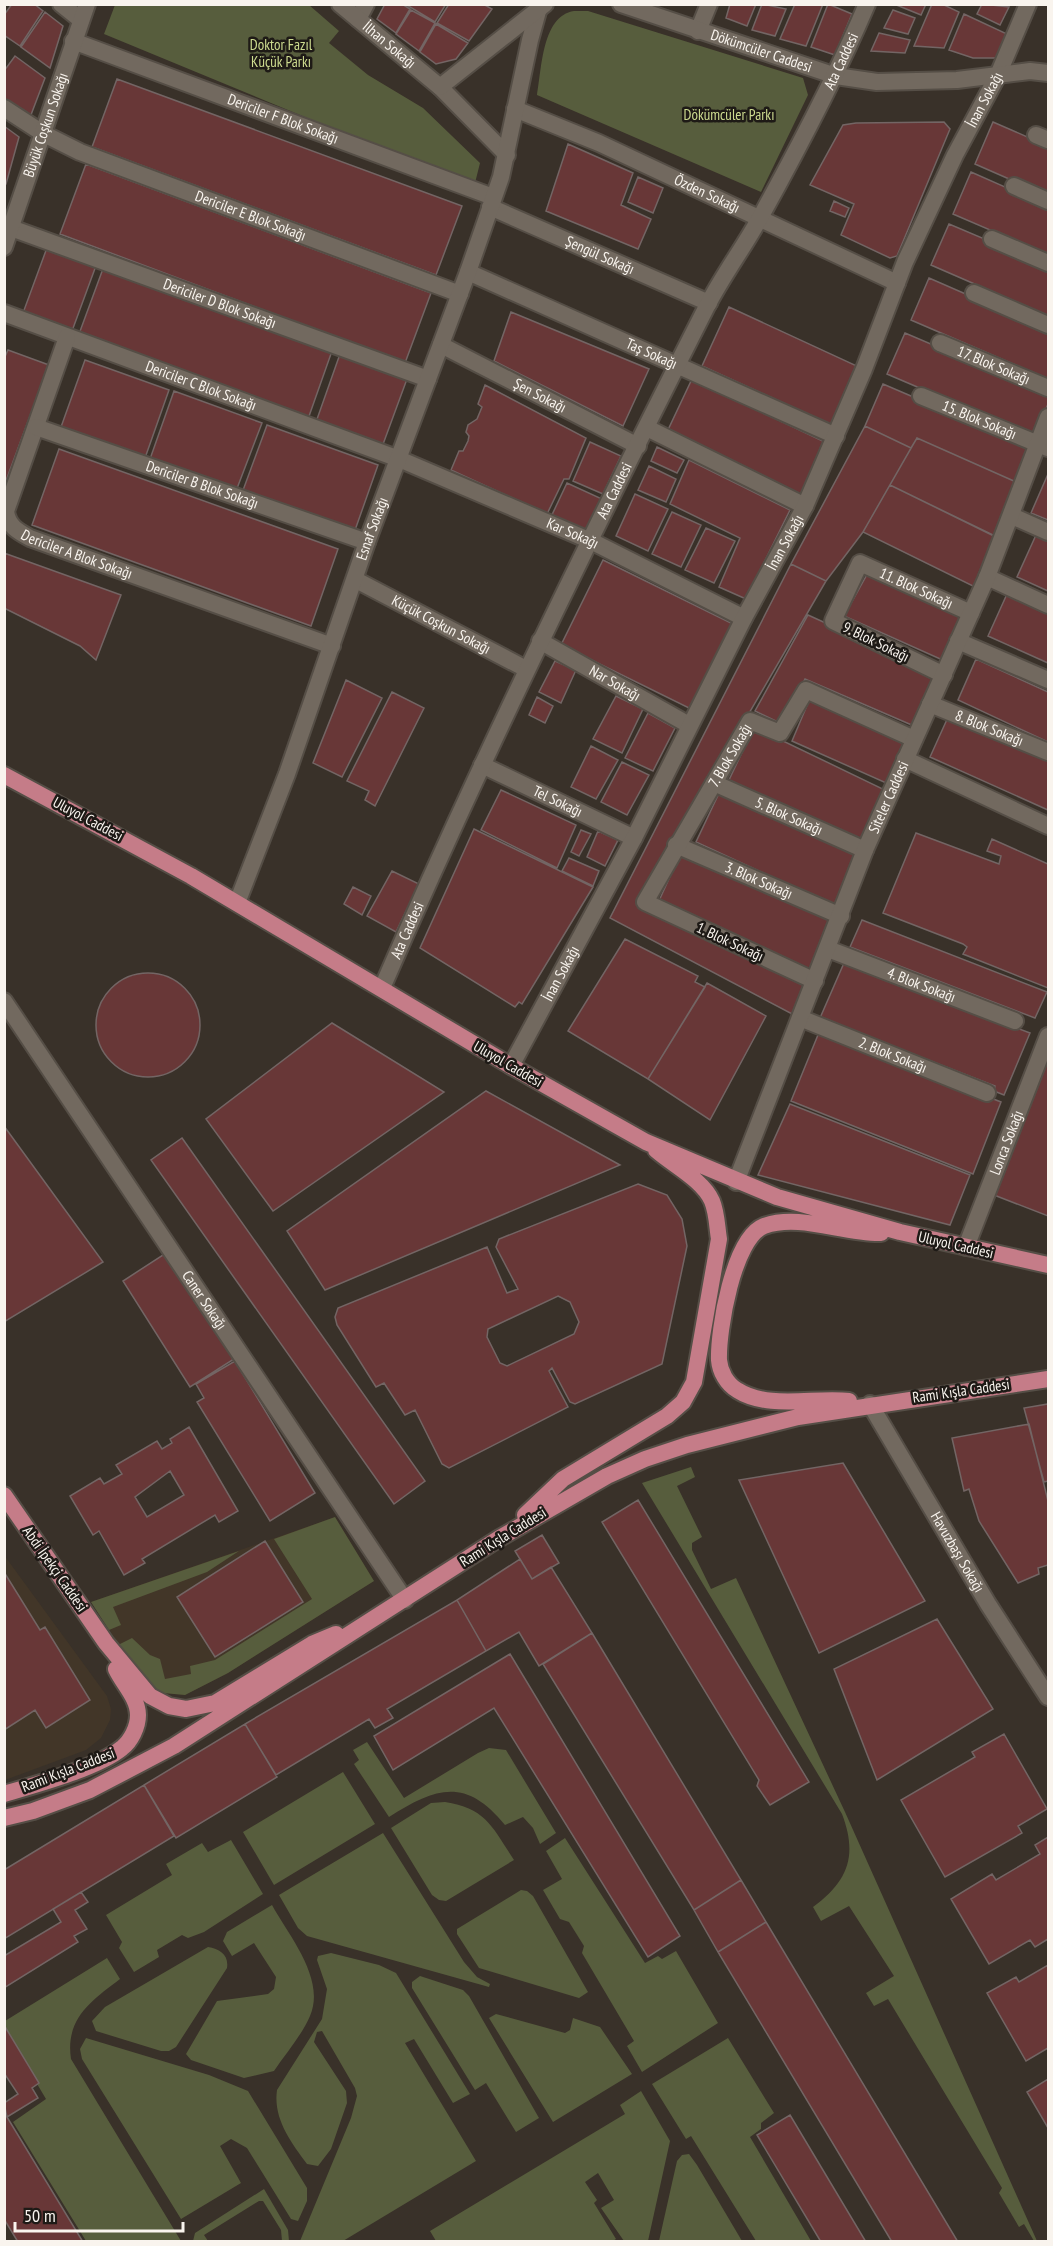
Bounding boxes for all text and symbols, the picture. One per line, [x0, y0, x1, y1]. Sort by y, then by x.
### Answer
street label: İlhan Sokağı [359, 17, 420, 72]
street label: Dökümcüler Caddesi [708, 25, 815, 76]
street label: Ata Caddesi [819, 30, 862, 92]
park label: Doktor Fazıl Küçük Parkı [250, 35, 313, 71]
street label: İnan Sokağı [962, 69, 1007, 131]
street label: Büyük Coşkun Sokağı [19, 70, 72, 179]
street label: Dericiler F Blok Sokağı [225, 89, 341, 148]
park label: Dökümcüler Parkı [684, 105, 774, 124]
street label: Özden Sokağı [671, 170, 743, 217]
street label: Dericiler E Blok Sokağı [193, 186, 309, 245]
street label: Şengül Sokağı [563, 231, 638, 278]
street label: Dericiler D Blok Sokağı [161, 274, 279, 332]
street label: Taş Sokağı [623, 334, 680, 373]
street label: 17. Blok Sokağı [954, 341, 1033, 388]
street label: Dericiler C Blok Sokağı [143, 356, 259, 415]
street label: Şen Sokağı [510, 374, 570, 417]
street label: 15. Blok Sokağı [940, 396, 1019, 443]
street label: Dericiler B Blok Sokağı [144, 456, 261, 513]
street label: Ata Caddesi [592, 459, 636, 522]
street label: Esnaf Sokağı [351, 494, 392, 563]
street label: İnan Sokağı [762, 511, 807, 573]
street label: Kar Sokağı [544, 513, 602, 552]
street label: Dericiler A Blok Sokağı [18, 525, 135, 583]
street label: 11. Blok Sokağı [877, 563, 956, 613]
street label: Küçük Coşkun Sokağı [389, 590, 494, 658]
street label: 9. Blok Sokağı [840, 617, 913, 666]
street label: Nar Sokağı [586, 661, 644, 705]
street label: 8. Blok Sokağı [953, 705, 1026, 750]
street label: 7. Blok Sokağı [704, 720, 756, 790]
street label: Siteler Caddesi [864, 758, 913, 836]
street label: Tel Sokağı [530, 781, 586, 821]
street label: Uluyol Caddesi [50, 792, 127, 845]
street label: 5. Blok Sokağı [752, 793, 826, 839]
street label: 3. Blok Sokağı [722, 857, 796, 903]
street label: Ata Caddesi [386, 899, 428, 962]
street label: 1. Blok Sokağı [694, 918, 767, 965]
street label: İnan Sokağı [538, 942, 583, 1004]
street label: 4. Blok Sokağı [885, 963, 958, 1006]
street label: 2. Blok Sokağı [856, 1033, 930, 1077]
street label: Uluyol Caddesi [470, 1036, 546, 1091]
street label: Lonca Sokağı [985, 1107, 1027, 1177]
street label: Uluyol Caddesi [917, 1227, 996, 1262]
street label: Caner Sokağı [178, 1267, 231, 1333]
street label: Rami Kışla Caddesi [911, 1374, 1011, 1407]
street label: Rami Kışla Caddesi [456, 1503, 549, 1571]
street label: Havuzbaşı Sokağı [927, 1508, 989, 1596]
street label: Abdi İpekçi Caddesi [19, 1522, 92, 1615]
street label: Rami Kışla Caddesi [19, 1743, 117, 1796]
scale bar [15, 2195, 183, 2233]
text: 50 m [24, 2204, 56, 2227]

